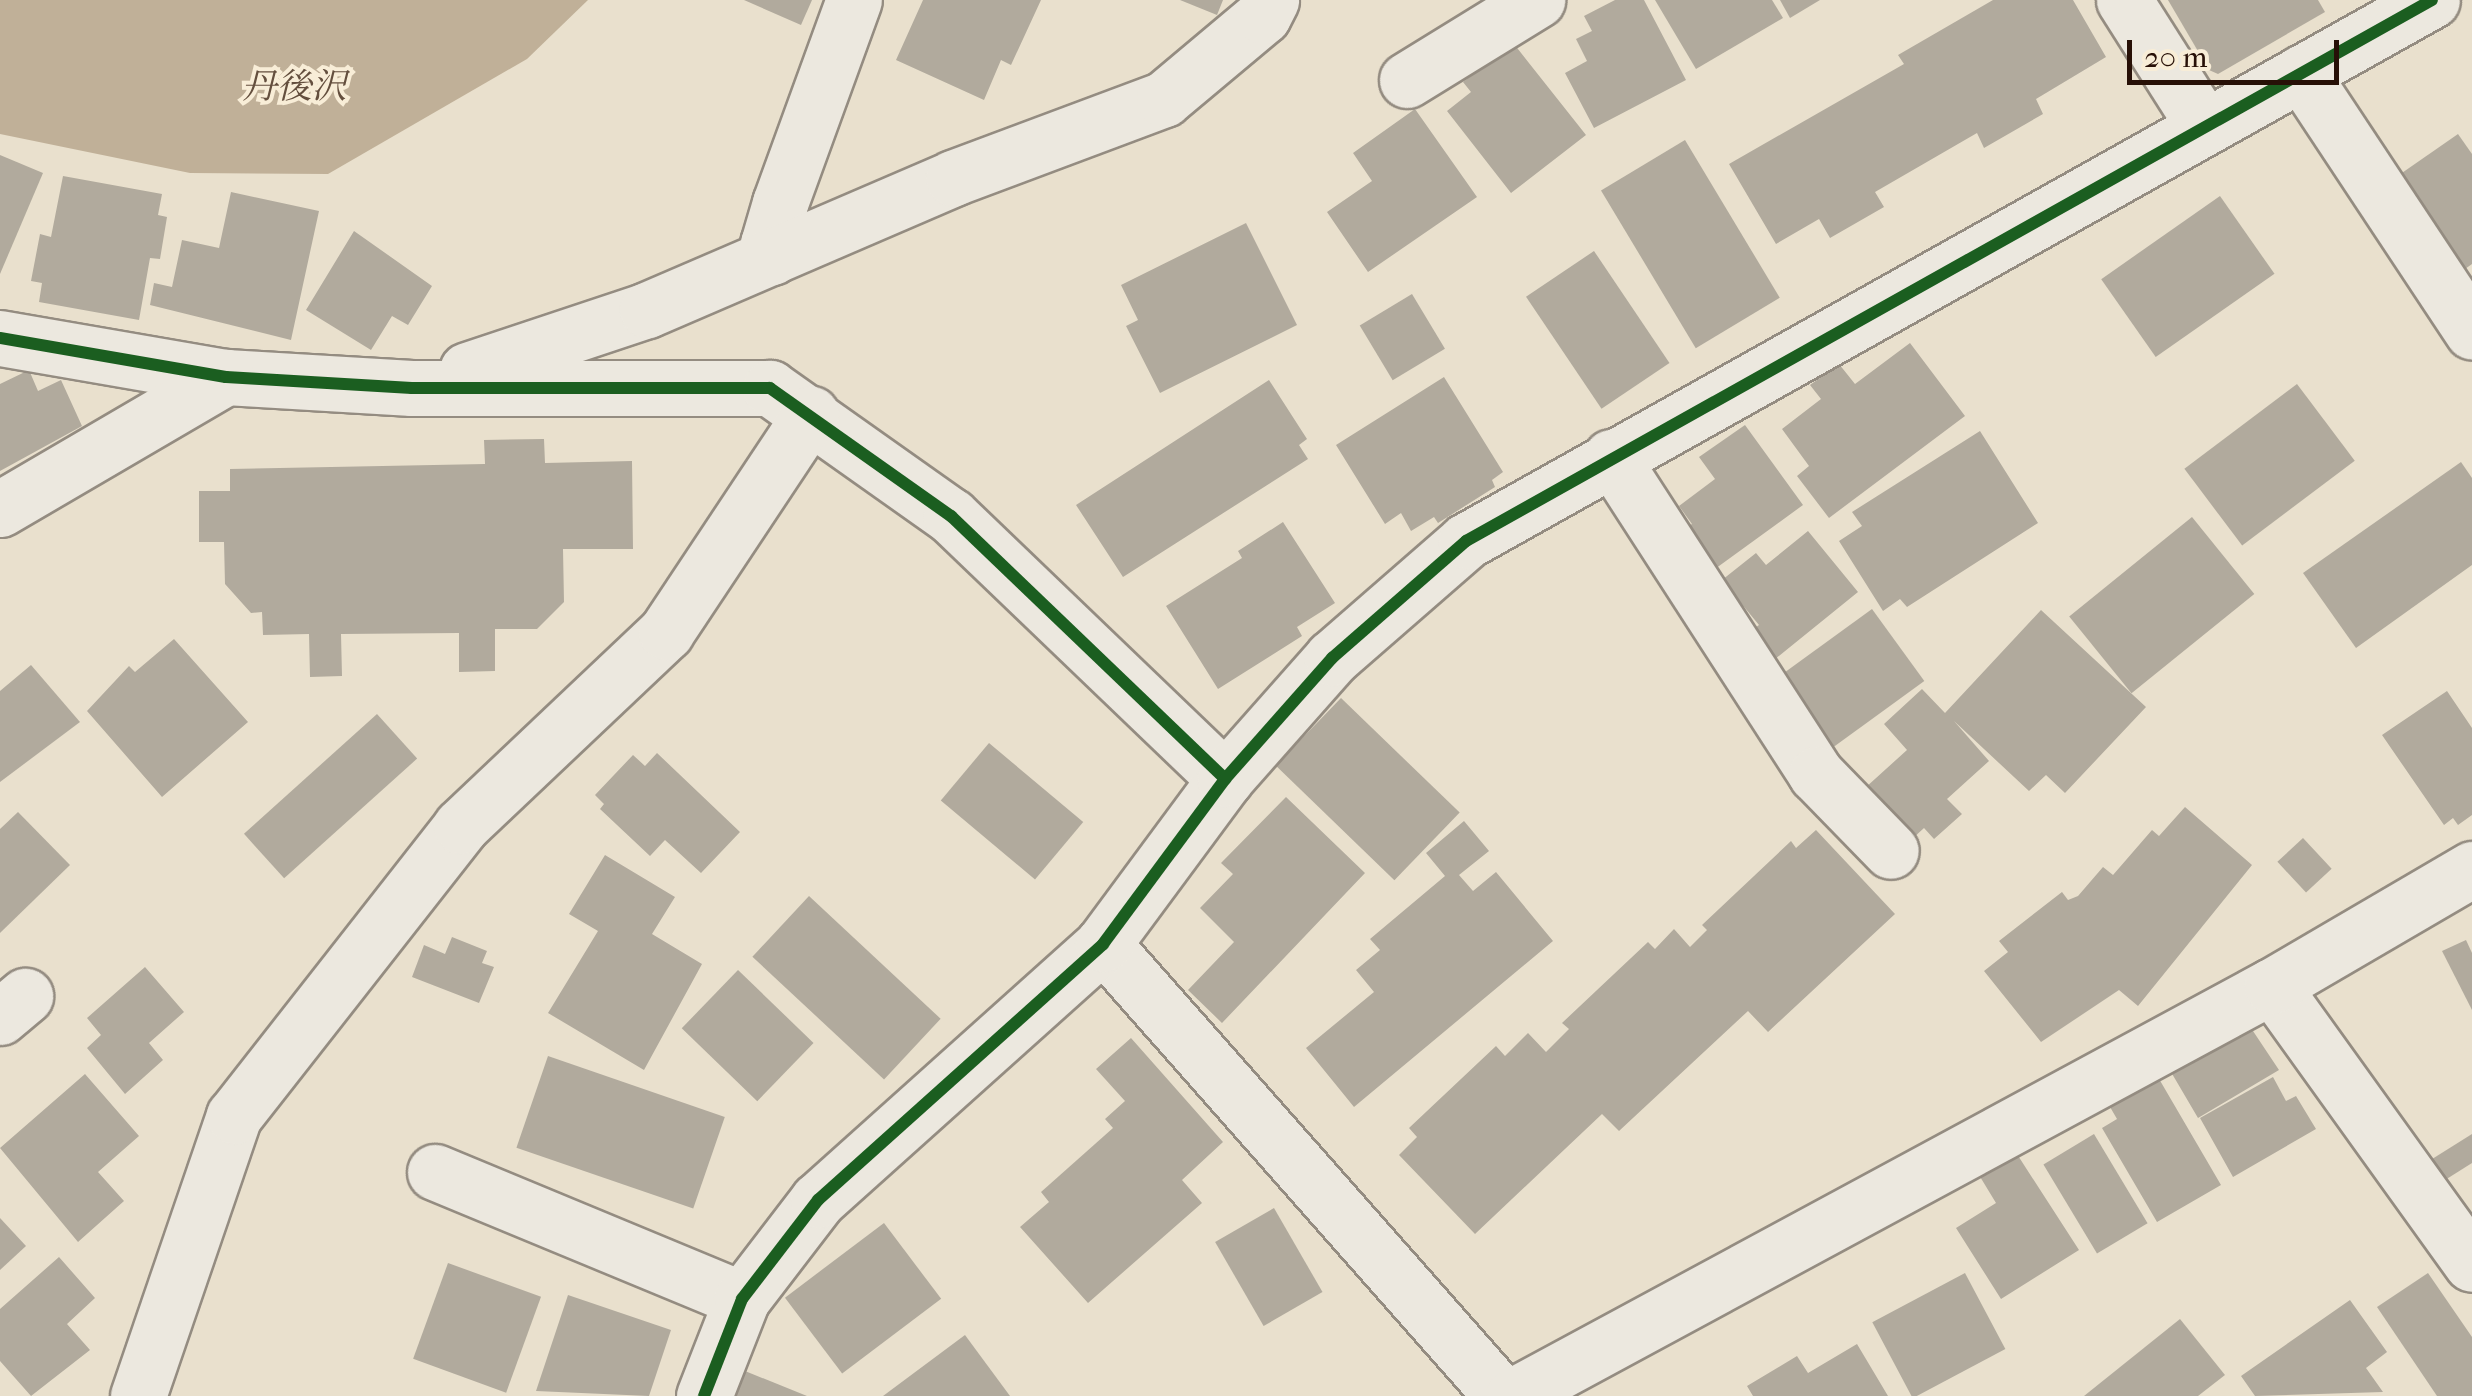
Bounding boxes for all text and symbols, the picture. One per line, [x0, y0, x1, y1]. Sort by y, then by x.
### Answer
scale bar [2132, 20, 2344, 82]
text: 20 m [2144, 40, 2207, 75]
water label: 丹後沢 [242, 66, 346, 108]

